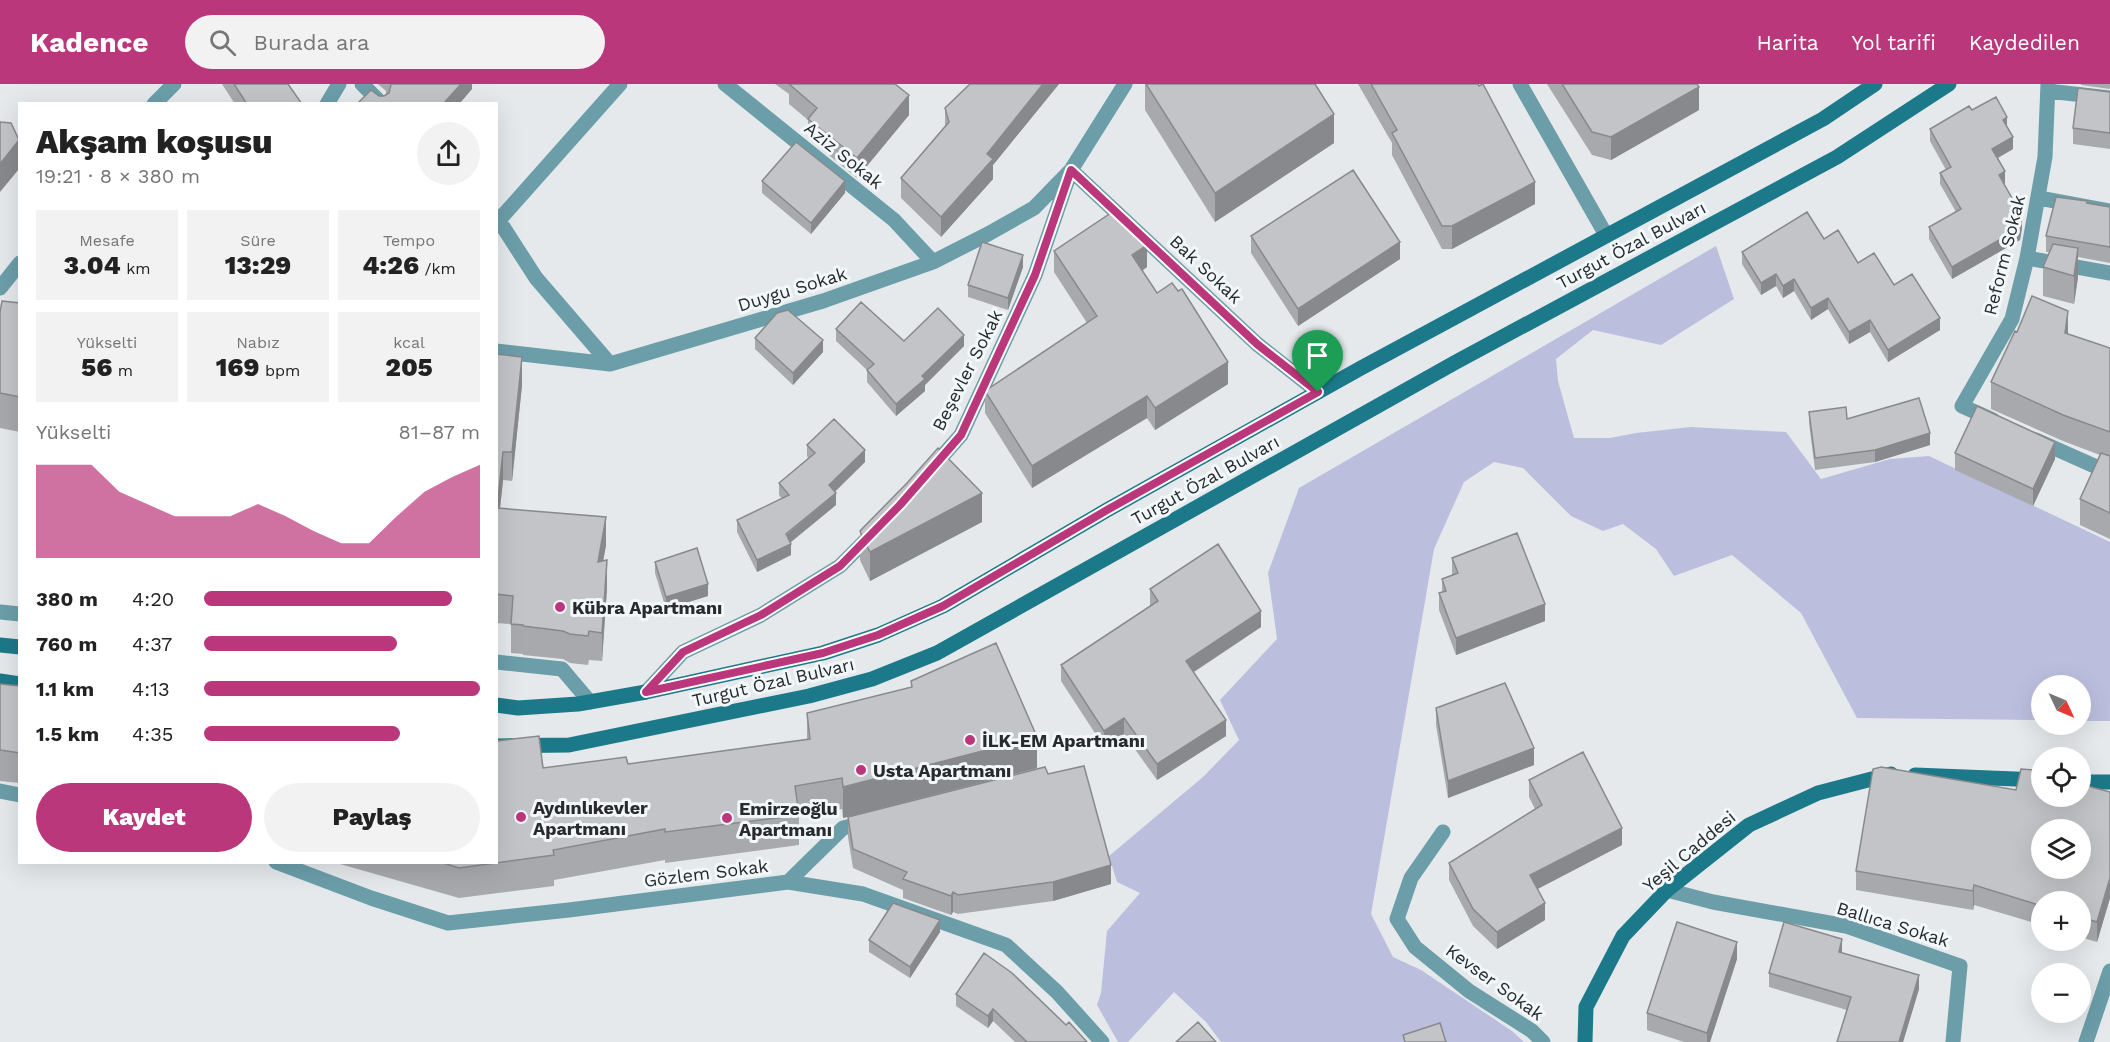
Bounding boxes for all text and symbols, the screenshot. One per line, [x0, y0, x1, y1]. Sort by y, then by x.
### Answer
search box [185, 15, 605, 69]
text: Kadence [30, 26, 149, 59]
icon: search [206, 26, 239, 59]
text: Burada ara [254, 30, 369, 55]
text: Harita [1757, 30, 1819, 55]
text: Yol tarifi [1852, 30, 1936, 55]
text: Kaydedilen [1969, 30, 2080, 55]
street label: Aziz Sokak [801, 117, 887, 193]
text: Akşam koşusu [36, 122, 272, 161]
button: share [417, 122, 480, 185]
text: 19:21 · 8 × 380 m [36, 164, 200, 188]
street label: Reform Sokak [1979, 193, 2029, 317]
street label: Turgut Özal Bulvarı [1553, 197, 1709, 293]
street label: Bak Sokak [1166, 230, 1246, 308]
text: Mesafe [79, 231, 135, 250]
text: Süre [240, 231, 276, 250]
text: Tempo [383, 231, 435, 250]
text: 3.04 [63, 250, 121, 280]
text: 13:29 [225, 250, 291, 280]
text: 4:26 [362, 250, 419, 280]
text: km [121, 259, 151, 278]
text: /km [419, 259, 456, 278]
street label: Duygu Sokak [735, 262, 849, 316]
street label: Beşevler Sokak [927, 306, 1007, 434]
pin [1292, 330, 1343, 392]
text: Yükselti [77, 333, 137, 352]
text: Nabız [236, 333, 280, 352]
text: kcal [393, 333, 425, 352]
icon: arrive [1301, 339, 1334, 372]
text: 56 [81, 352, 112, 382]
text: 169 [216, 352, 259, 382]
text: 205 [385, 352, 433, 382]
text: m [112, 361, 133, 380]
text: bpm [259, 361, 300, 380]
text: Yükselti [36, 420, 111, 444]
text: 81–87 m [399, 420, 480, 444]
street label: Turgut Özal Bulvarı [1127, 431, 1283, 529]
text: 380 m [36, 587, 98, 611]
text: 4:20 [132, 587, 174, 611]
place label: Kübra Apartmanı [572, 597, 722, 618]
marker: Kübra Apartmanı [553, 600, 567, 614]
text: 760 m [36, 632, 97, 656]
text: 4:37 [132, 632, 172, 656]
street label: Turgut Özal Bulvarı [690, 653, 856, 711]
north arrow [2031, 675, 2091, 735]
map controls [2031, 675, 2091, 1023]
text: 1.1 km [36, 677, 94, 701]
text: 4:13 [132, 677, 170, 701]
text: 1.5 km [36, 722, 99, 746]
text: 4:35 [132, 722, 173, 746]
place label: İLK-EM Apartmanı [982, 730, 1145, 751]
marker: İLK-EM Apartmanı [963, 733, 977, 747]
button: locate [2031, 747, 2091, 807]
place label: Usta Apartmanı [873, 760, 1011, 781]
marker: Usta Apartmanı [854, 763, 868, 777]
button: Kaydet [36, 783, 252, 852]
button: Paylaş [264, 783, 480, 852]
place label: Aydınlıkevler Apartmanı [533, 797, 648, 839]
place label: Emirzeoğlu Apartmanı [739, 798, 838, 840]
street label: Yeşil Caddesi [1638, 806, 1740, 896]
marker: Aydınlıkevler Apartmanı [514, 810, 528, 824]
marker: Emirzeoğlu Apartmanı [720, 811, 734, 825]
button: layers [2031, 819, 2091, 879]
street label: Gözlem Sokak [643, 855, 769, 891]
button: + [2031, 891, 2091, 951]
street label: Ballıca Sokak [1834, 897, 1952, 951]
street label: Kevser Sokak [1442, 939, 1548, 1025]
button: − [2031, 963, 2091, 1023]

